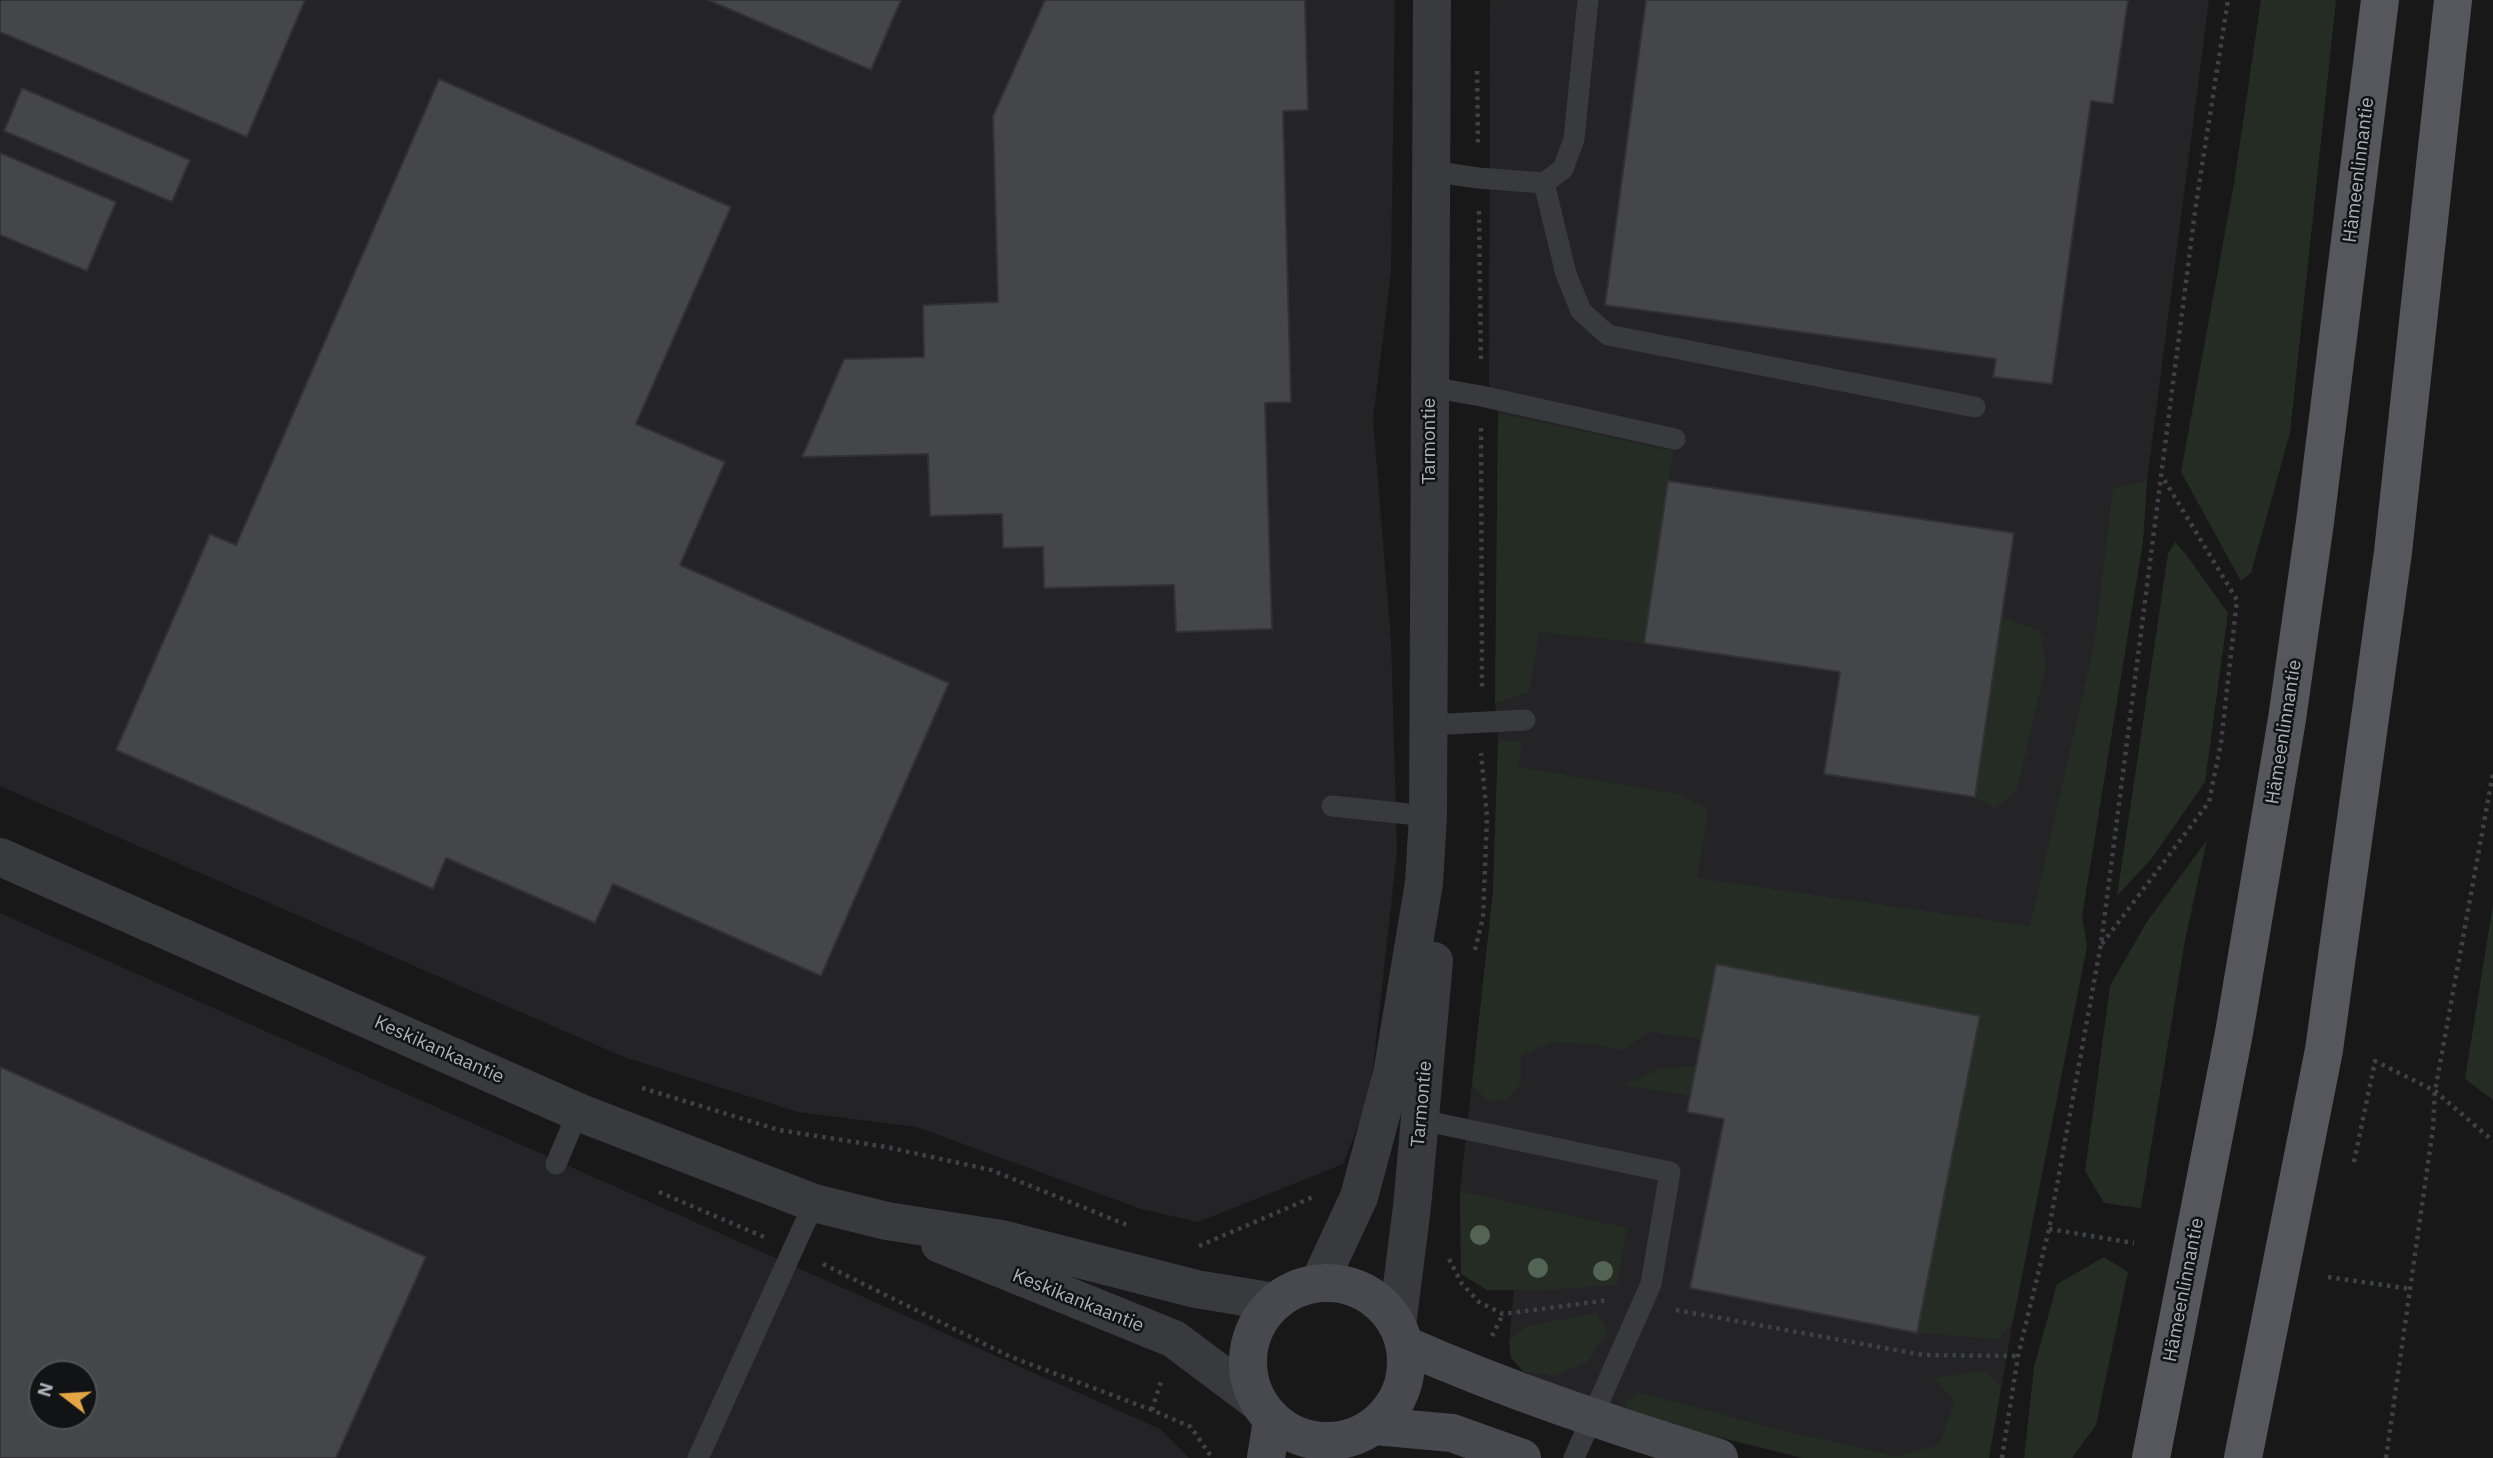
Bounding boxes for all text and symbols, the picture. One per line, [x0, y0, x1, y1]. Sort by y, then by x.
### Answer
street label: Hämeenlinnantie [2339, 96, 2379, 244]
street label: Tarmontie [1419, 398, 1441, 484]
street label: Hämeenlinnantie [2261, 658, 2307, 806]
street label: Keskikankaantie [371, 1011, 507, 1089]
street label: Tarmontie [1407, 1060, 1437, 1148]
street label: Hämeenlinnantie [2159, 1216, 2209, 1364]
street label: Keskikankaantie [1009, 1264, 1147, 1338]
north arrow [28, 1360, 98, 1430]
text: N [31, 1379, 58, 1400]

